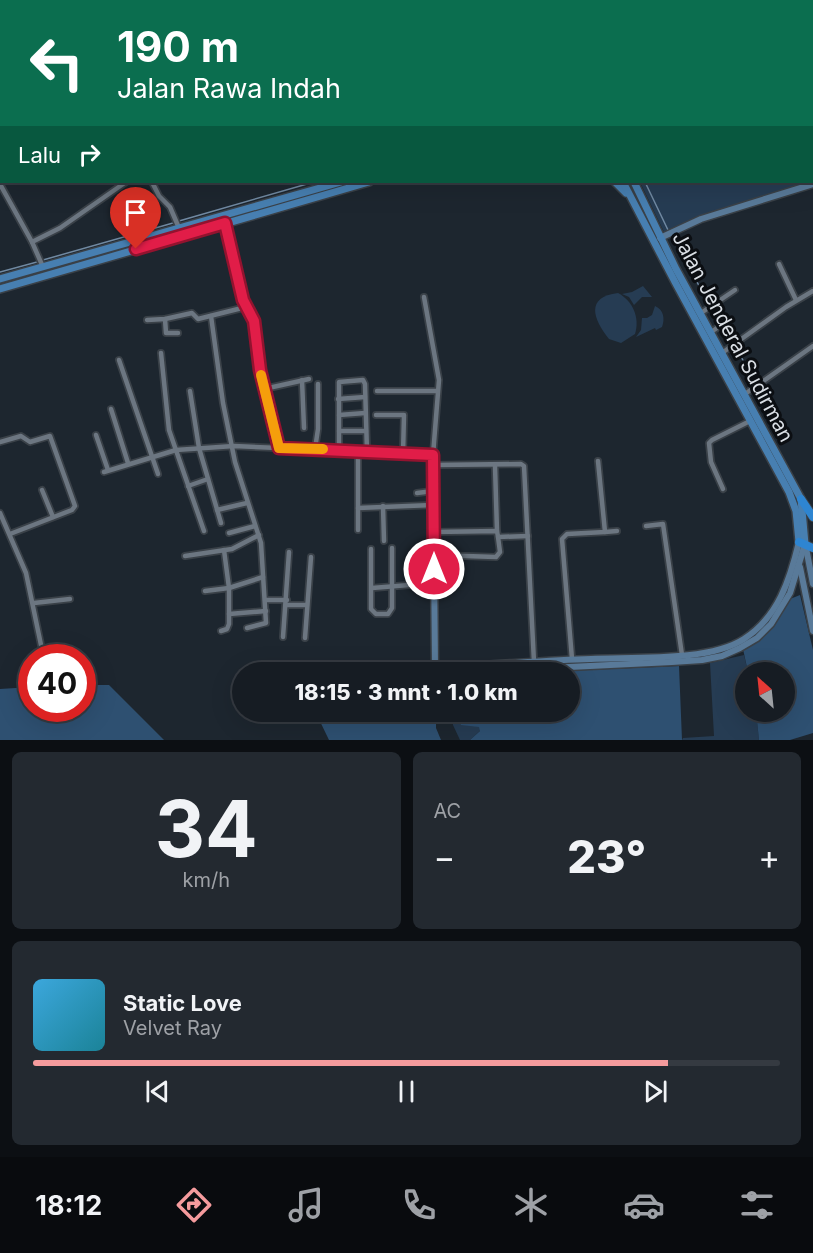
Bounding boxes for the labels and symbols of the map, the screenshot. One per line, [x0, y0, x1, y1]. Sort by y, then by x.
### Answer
pin [110, 187, 161, 249]
street label: Jalan Jenderal Sudirman [667, 228, 799, 446]
position arrow [402, 537, 466, 601]
speed limit sign: 40 [18, 644, 96, 722]
north arrow [735, 662, 795, 722]

